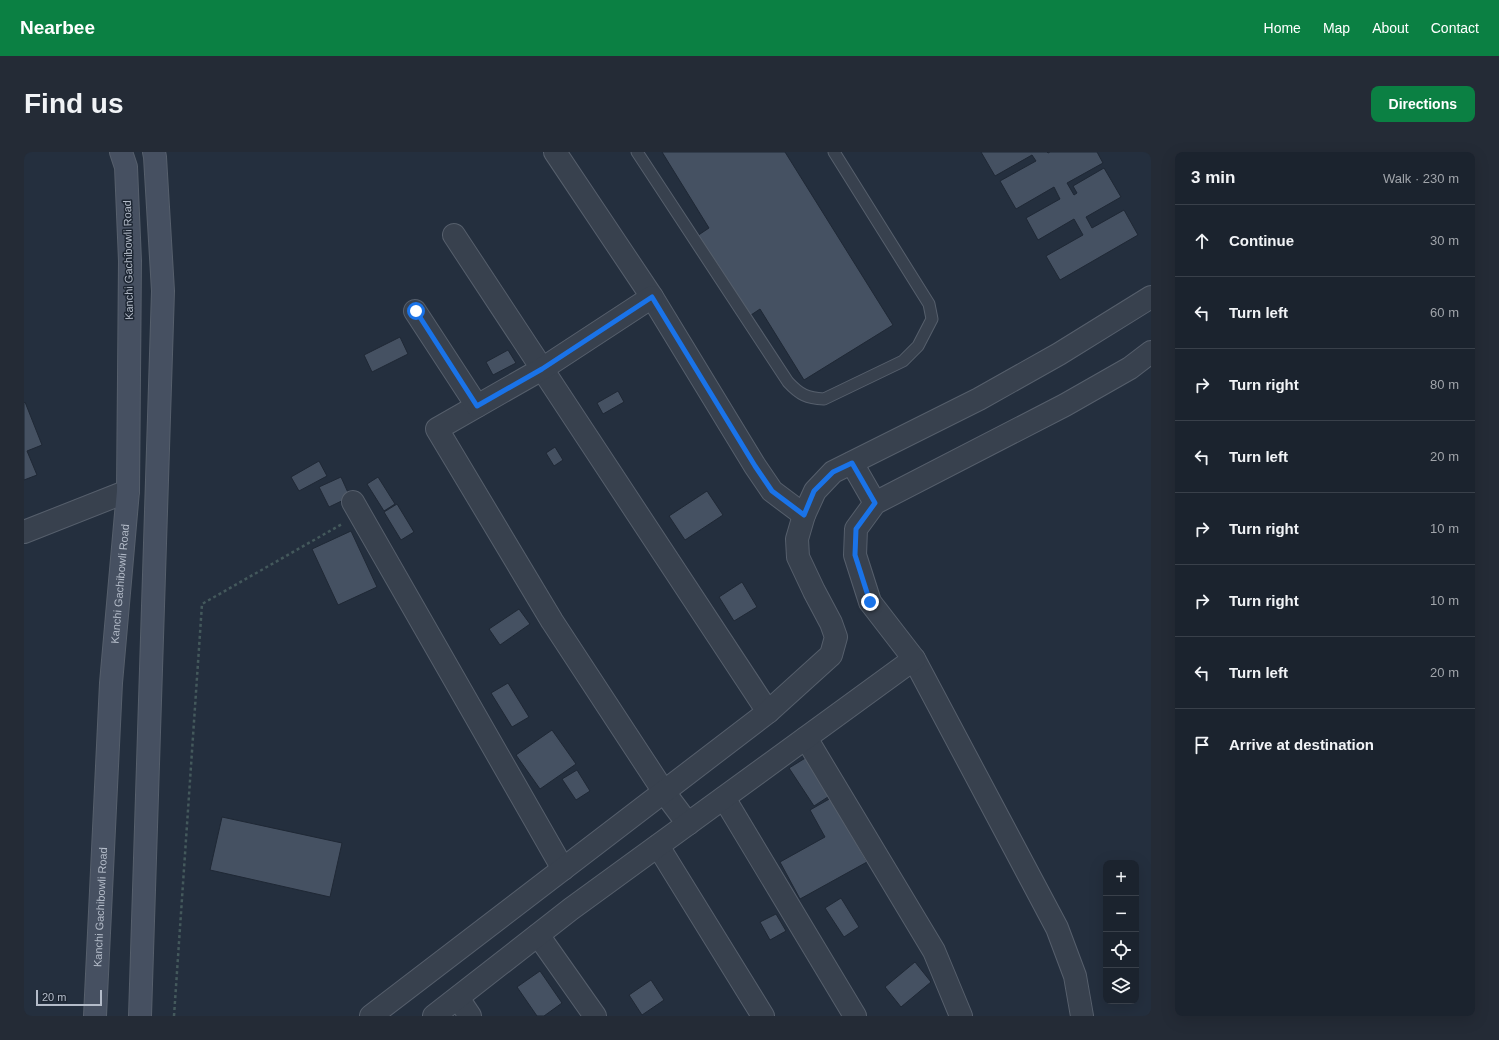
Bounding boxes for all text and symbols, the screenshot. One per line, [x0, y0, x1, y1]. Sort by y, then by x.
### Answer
text: Nearbee [20, 17, 95, 38]
text: Home [1264, 20, 1301, 36]
text: Map [1323, 20, 1350, 36]
text: About [1372, 20, 1409, 36]
text: Contact [1431, 20, 1479, 36]
button: Directions [1371, 86, 1475, 122]
text: Find us [24, 88, 124, 119]
text: 3 min [1191, 168, 1235, 187]
text: Walk · 230 m [1383, 171, 1459, 186]
street label: Kanchi Gachibowli Road [121, 200, 135, 320]
icon: ahead [1191, 230, 1213, 252]
text: Continue [1229, 232, 1294, 249]
text: 30 m [1430, 233, 1459, 248]
route start [407, 302, 425, 320]
icon: left [1191, 302, 1213, 324]
text: Turn left [1229, 304, 1288, 321]
text: 60 m [1430, 305, 1459, 320]
icon: right [1191, 374, 1213, 396]
text: Turn right [1229, 376, 1299, 393]
text: 80 m [1430, 377, 1459, 392]
icon: left [1191, 446, 1213, 468]
text: Turn left [1229, 448, 1288, 465]
text: 20 m [1430, 449, 1459, 464]
icon: right [1191, 518, 1213, 540]
text: Turn right [1229, 520, 1299, 537]
text: 10 m [1430, 521, 1459, 536]
street label: Kanchi Gachibowli Road [109, 523, 131, 644]
icon: right [1191, 590, 1213, 612]
text: Turn right [1229, 592, 1299, 609]
route end [861, 593, 879, 611]
text: 10 m [1430, 593, 1459, 608]
icon: left [1191, 662, 1213, 684]
text: Turn left [1229, 664, 1288, 681]
text: 20 m [1430, 665, 1459, 680]
icon: arrive [1191, 734, 1213, 756]
text: Arrive at destination [1229, 736, 1374, 753]
street label: Kanchi Gachibowli Road [91, 847, 109, 967]
map controls [1103, 860, 1139, 1004]
button: + [1103, 860, 1139, 896]
button: − [1103, 896, 1139, 932]
button: locate [1103, 932, 1139, 968]
button: layers [1103, 968, 1139, 1004]
scale bar [36, 988, 102, 1007]
text: 20 m [42, 991, 66, 1003]

